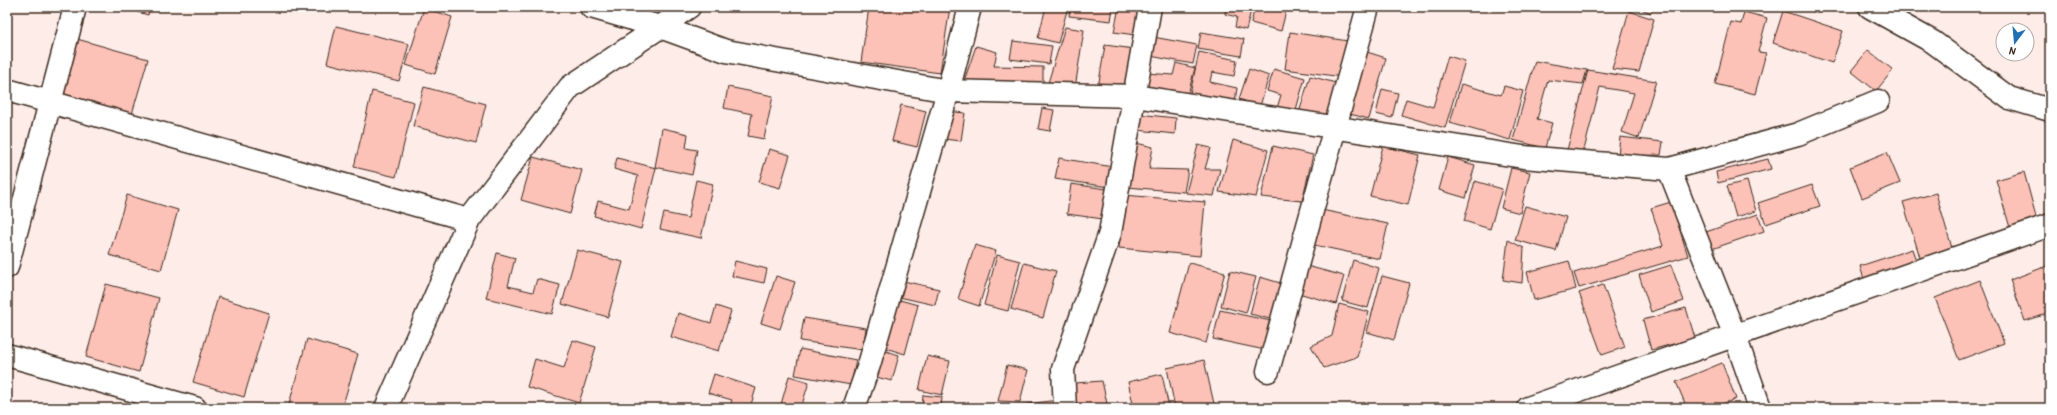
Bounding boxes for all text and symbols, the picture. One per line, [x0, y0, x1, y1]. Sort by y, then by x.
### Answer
north arrow [1995, 22, 2035, 62]
text: N [2007, 44, 2017, 59]

